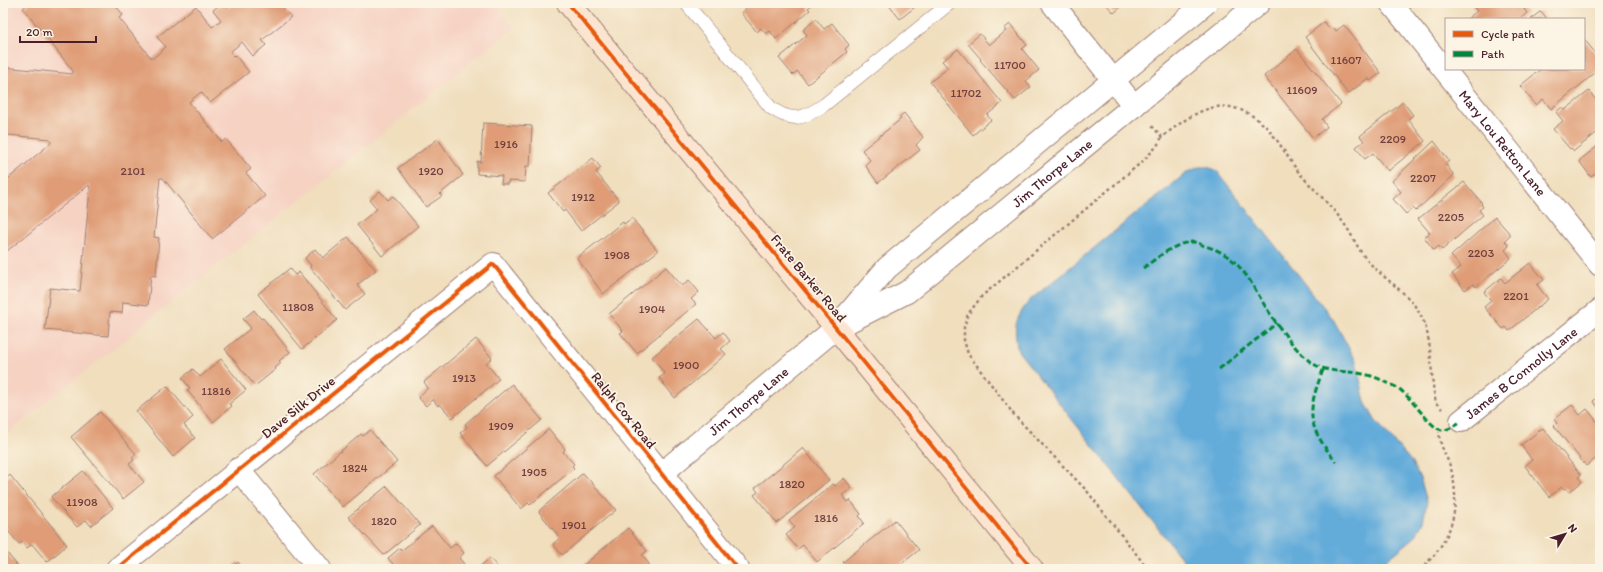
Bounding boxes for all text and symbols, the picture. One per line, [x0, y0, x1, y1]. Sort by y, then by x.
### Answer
scale bar [20, 18, 96, 44]
legend [1445, 18, 1585, 70]
text: 20 m [26, 25, 53, 39]
text: Cycle path [1481, 27, 1535, 41]
text: Path [1481, 47, 1504, 61]
house number: 11607 [1331, 53, 1361, 67]
house number: 11700 [994, 58, 1026, 72]
house number: 11609 [1286, 83, 1318, 97]
house number: 11702 [951, 86, 982, 100]
street label: Mary Lou Retton Lane [1455, 87, 1550, 200]
house number: 2209 [1380, 132, 1406, 146]
street label: Jim Thorpe Lane [1009, 135, 1096, 211]
house number: 1916 [494, 137, 518, 151]
house number: 2101 [121, 164, 146, 178]
house number: 1920 [418, 164, 444, 178]
house number: 2207 [1410, 171, 1436, 185]
house number: 1912 [571, 190, 596, 204]
house number: 2205 [1438, 210, 1464, 224]
street label: Frate Barker Road [767, 231, 850, 326]
house number: 2203 [1468, 246, 1495, 260]
house number: 1908 [604, 248, 630, 262]
house number: 2201 [1503, 289, 1529, 303]
house number: 11808 [282, 300, 314, 314]
house number: 1904 [639, 302, 665, 316]
street label: James B Connolly Lane [1462, 323, 1581, 423]
house number: 1900 [673, 358, 699, 372]
street label: Jim Thorpe Lane [705, 363, 793, 440]
street label: Ralph Cox Road [587, 368, 660, 453]
house number: 1913 [452, 371, 476, 385]
street label: Dave Silk Drive [258, 372, 339, 442]
house number: 11816 [201, 384, 231, 398]
house number: 1909 [488, 419, 514, 433]
house number: 1824 [342, 461, 368, 475]
house number: 1905 [521, 465, 547, 479]
house number: 1820 [779, 477, 805, 491]
house number: 11908 [66, 495, 98, 509]
house number: 1816 [814, 511, 838, 525]
house number: 1820 [371, 514, 397, 528]
north arrow [1545, 514, 1585, 554]
house number: 1901 [562, 518, 587, 532]
text: N [1565, 521, 1580, 535]

